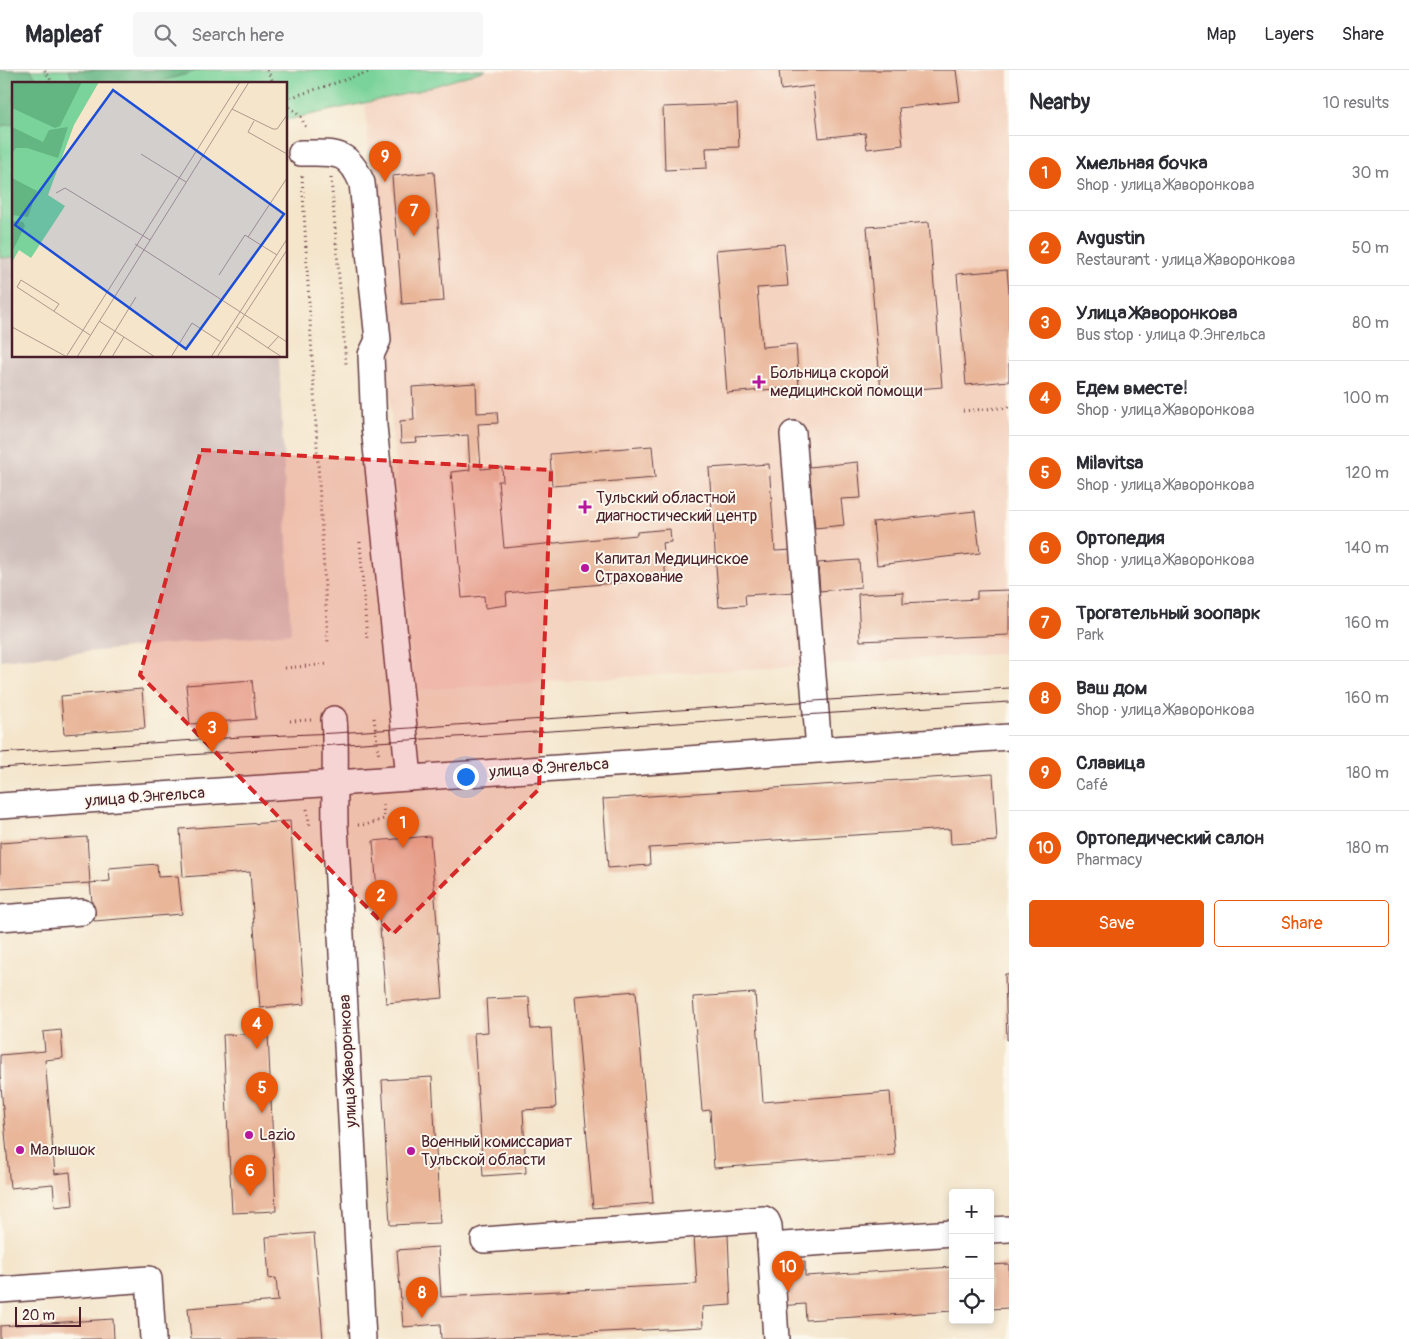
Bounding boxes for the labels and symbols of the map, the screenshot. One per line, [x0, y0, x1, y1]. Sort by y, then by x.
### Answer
inset map [12, 82, 288, 358]
pin: 9 [369, 141, 401, 182]
pin: 7 [398, 195, 430, 236]
place label: Больница скорой медицинской помощи [770, 363, 922, 401]
marker: Больница скорой медицинской помощи [752, 375, 766, 389]
place label: Тульский областной диагностический центр [596, 488, 757, 526]
marker: Тульский областной диагностический центр [578, 500, 592, 514]
place label: Капитал Медицинское Страхование [595, 549, 748, 587]
marker: Капитал Медицинское Страхование [579, 562, 591, 574]
pin: 3 [196, 712, 228, 753]
street label: улица Ф.Энгельса [488, 754, 609, 782]
your location [453, 764, 479, 790]
street label: улица Ф.Энгельса [84, 783, 205, 811]
pin: 1 [387, 807, 419, 848]
pin: 2 [365, 880, 397, 921]
street label: улица Жаворонкова [335, 994, 362, 1129]
pin: 4 [241, 1008, 273, 1049]
pin: 5 [246, 1072, 278, 1113]
place label: Lazio [259, 1125, 296, 1145]
marker: Lazio [243, 1129, 255, 1141]
place label: Военный комиссариат Тульской области [421, 1132, 572, 1170]
place label: Малышок [30, 1140, 96, 1160]
marker: Малышок [14, 1144, 26, 1156]
marker: Военный комиссариат Тульской области [405, 1145, 417, 1157]
pin: 6 [234, 1155, 266, 1196]
pin: 10 [772, 1251, 804, 1292]
pin: 8 [406, 1277, 438, 1318]
scale bar [15, 1304, 81, 1327]

